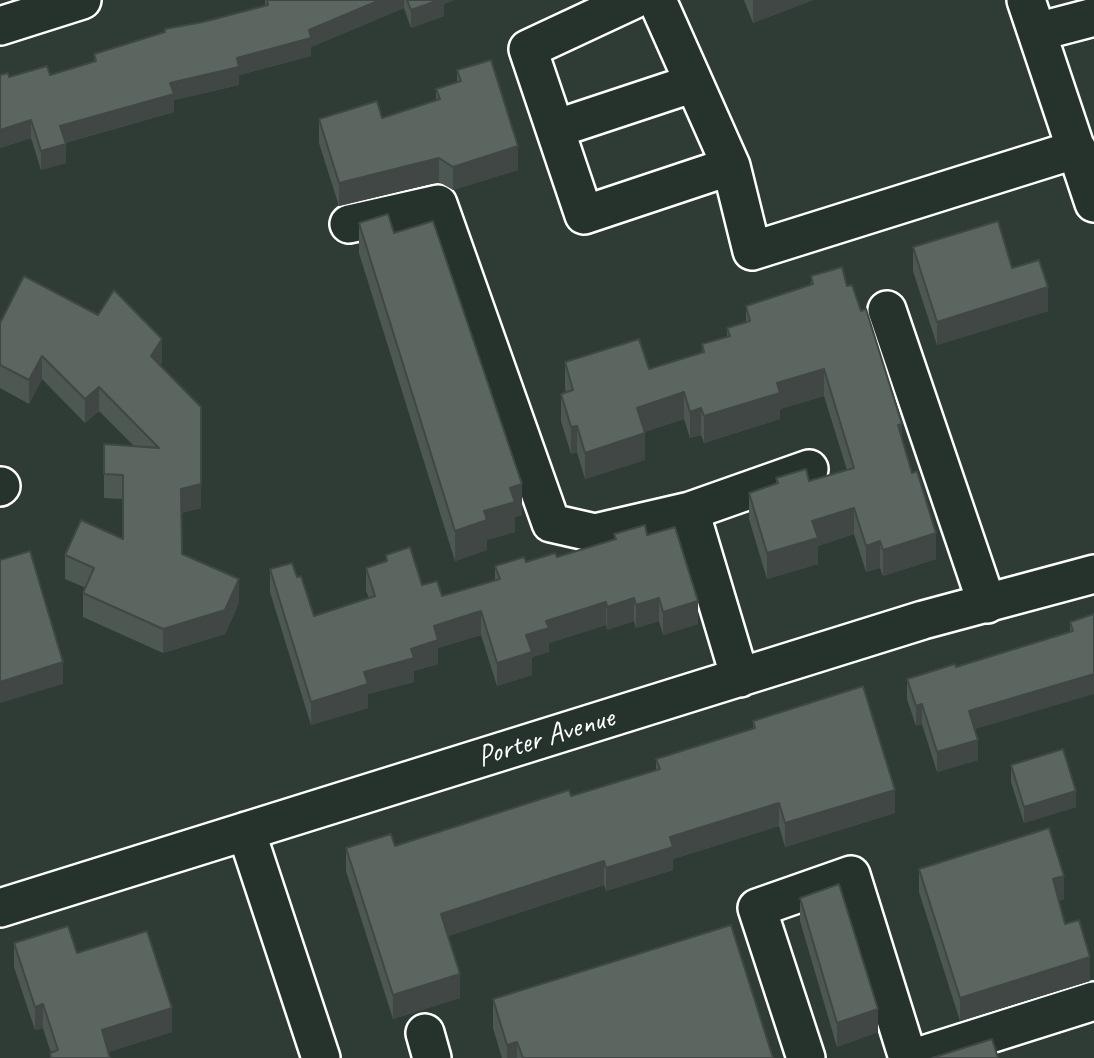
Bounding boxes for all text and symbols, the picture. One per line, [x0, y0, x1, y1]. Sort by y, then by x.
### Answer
street label: Porter Avenue [473, 700, 619, 776]

